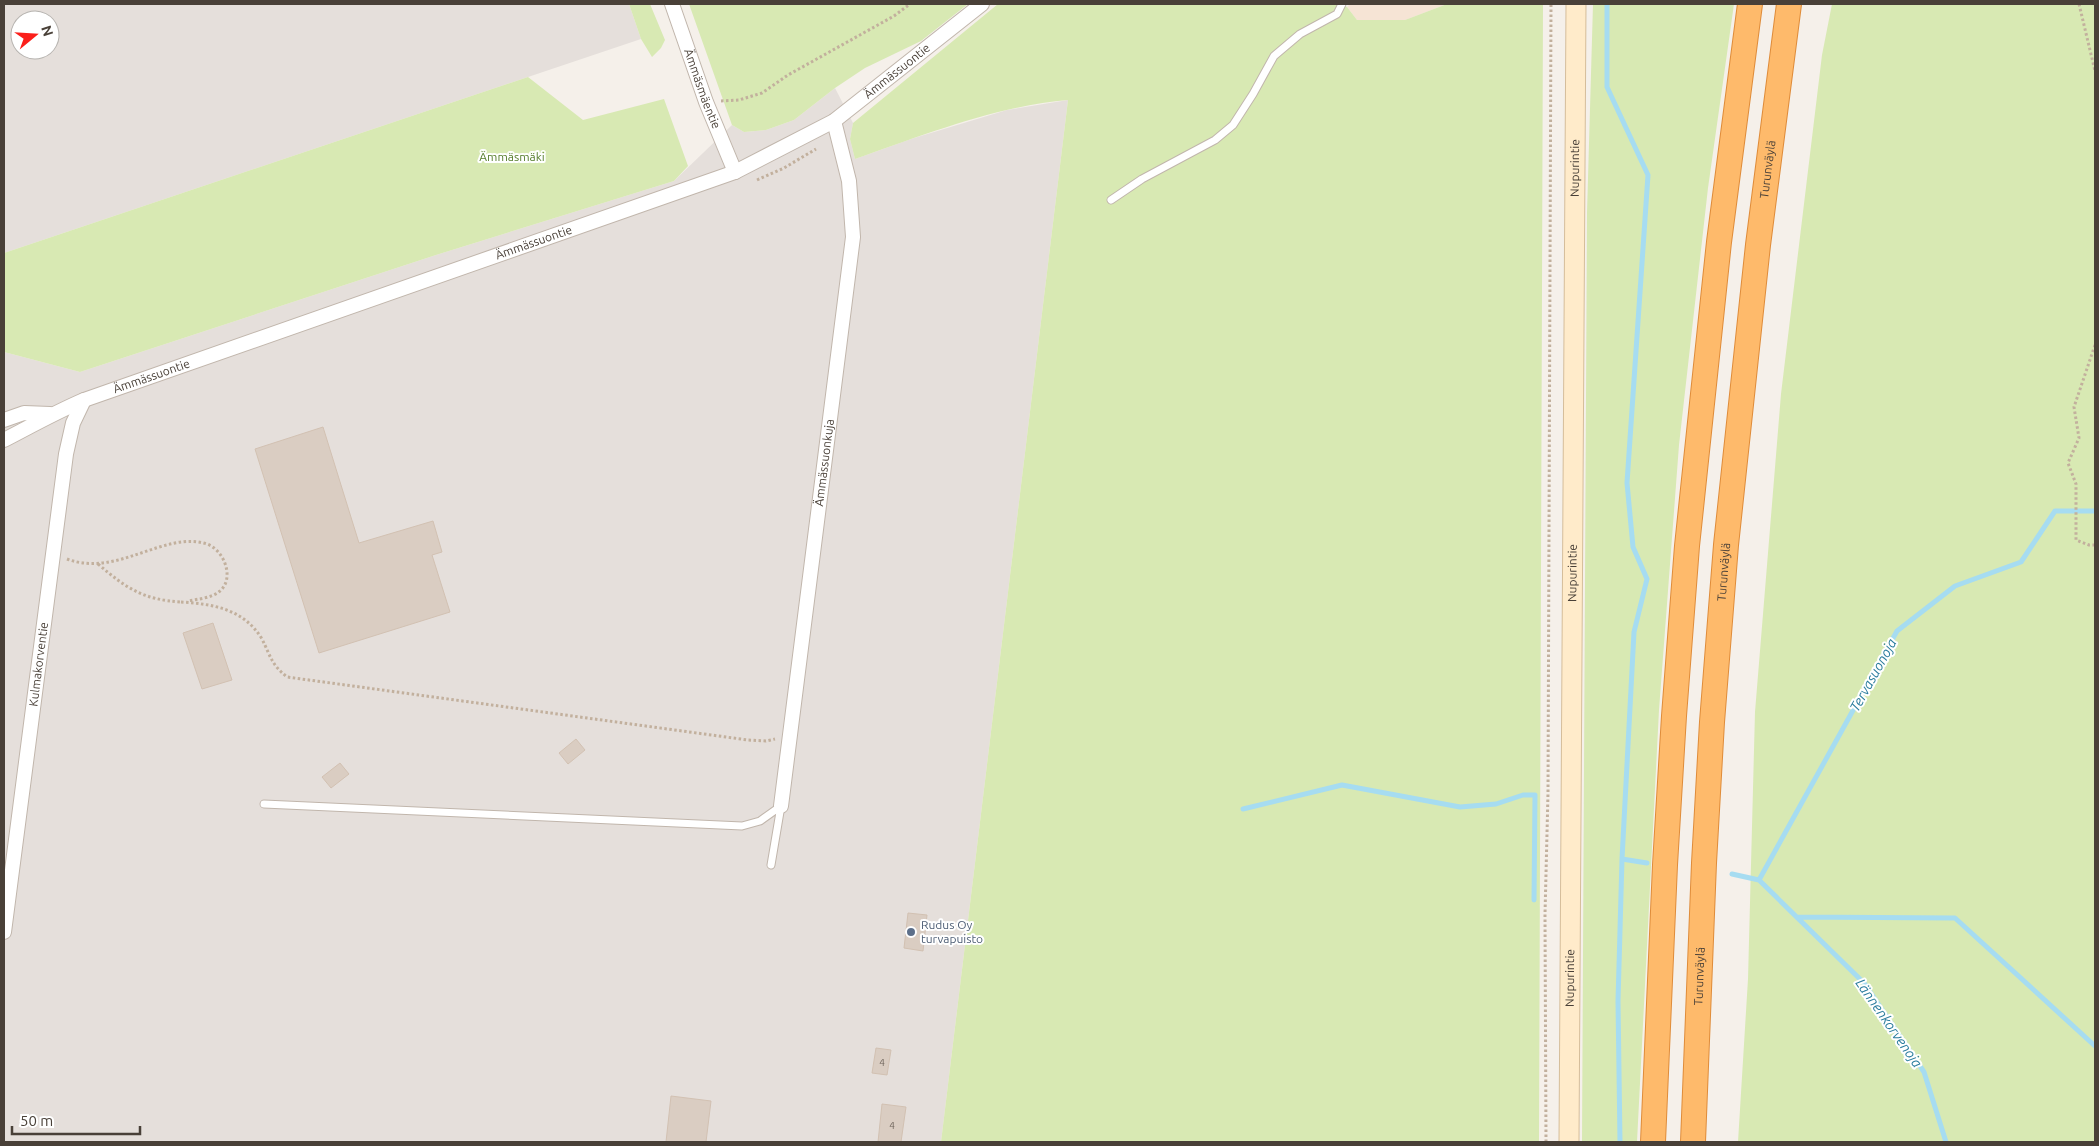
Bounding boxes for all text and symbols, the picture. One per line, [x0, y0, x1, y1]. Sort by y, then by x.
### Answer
north arrow [10, 10, 60, 60]
text: N [38, 24, 57, 38]
street label: Ämmässuontie [861, 41, 932, 101]
street label: Ämmäsmäentie [682, 47, 723, 131]
street label: Nupurintie [1568, 139, 1581, 197]
street label: Turunväylä [1757, 139, 1777, 199]
park label: Ämmäsmäki [479, 150, 545, 163]
street label: Ämmässuontie [494, 223, 574, 261]
street label: Ämmässuontie [111, 357, 191, 395]
street label: Ämmässuonkuja [812, 418, 836, 507]
street label: Turunväylä [1715, 542, 1732, 602]
street label: Nupurintie [1565, 544, 1579, 602]
street label: Kulmakorventie [26, 621, 50, 707]
water label: Tervasuonoja [1846, 635, 1900, 714]
place label: Rudus Oy turvapuisto [921, 918, 983, 945]
marker: Rudus Oy turvapuisto [905, 926, 917, 938]
street label: Turunväylä [1691, 947, 1707, 1006]
street label: Nupurintie [1563, 949, 1576, 1007]
water label: Lännenkorvenoja [1853, 976, 1926, 1071]
house number: 4 [879, 1057, 885, 1068]
scale bar [12, 1104, 140, 1136]
text: 50 m [20, 1112, 53, 1129]
house number: 4 [889, 1120, 895, 1131]

